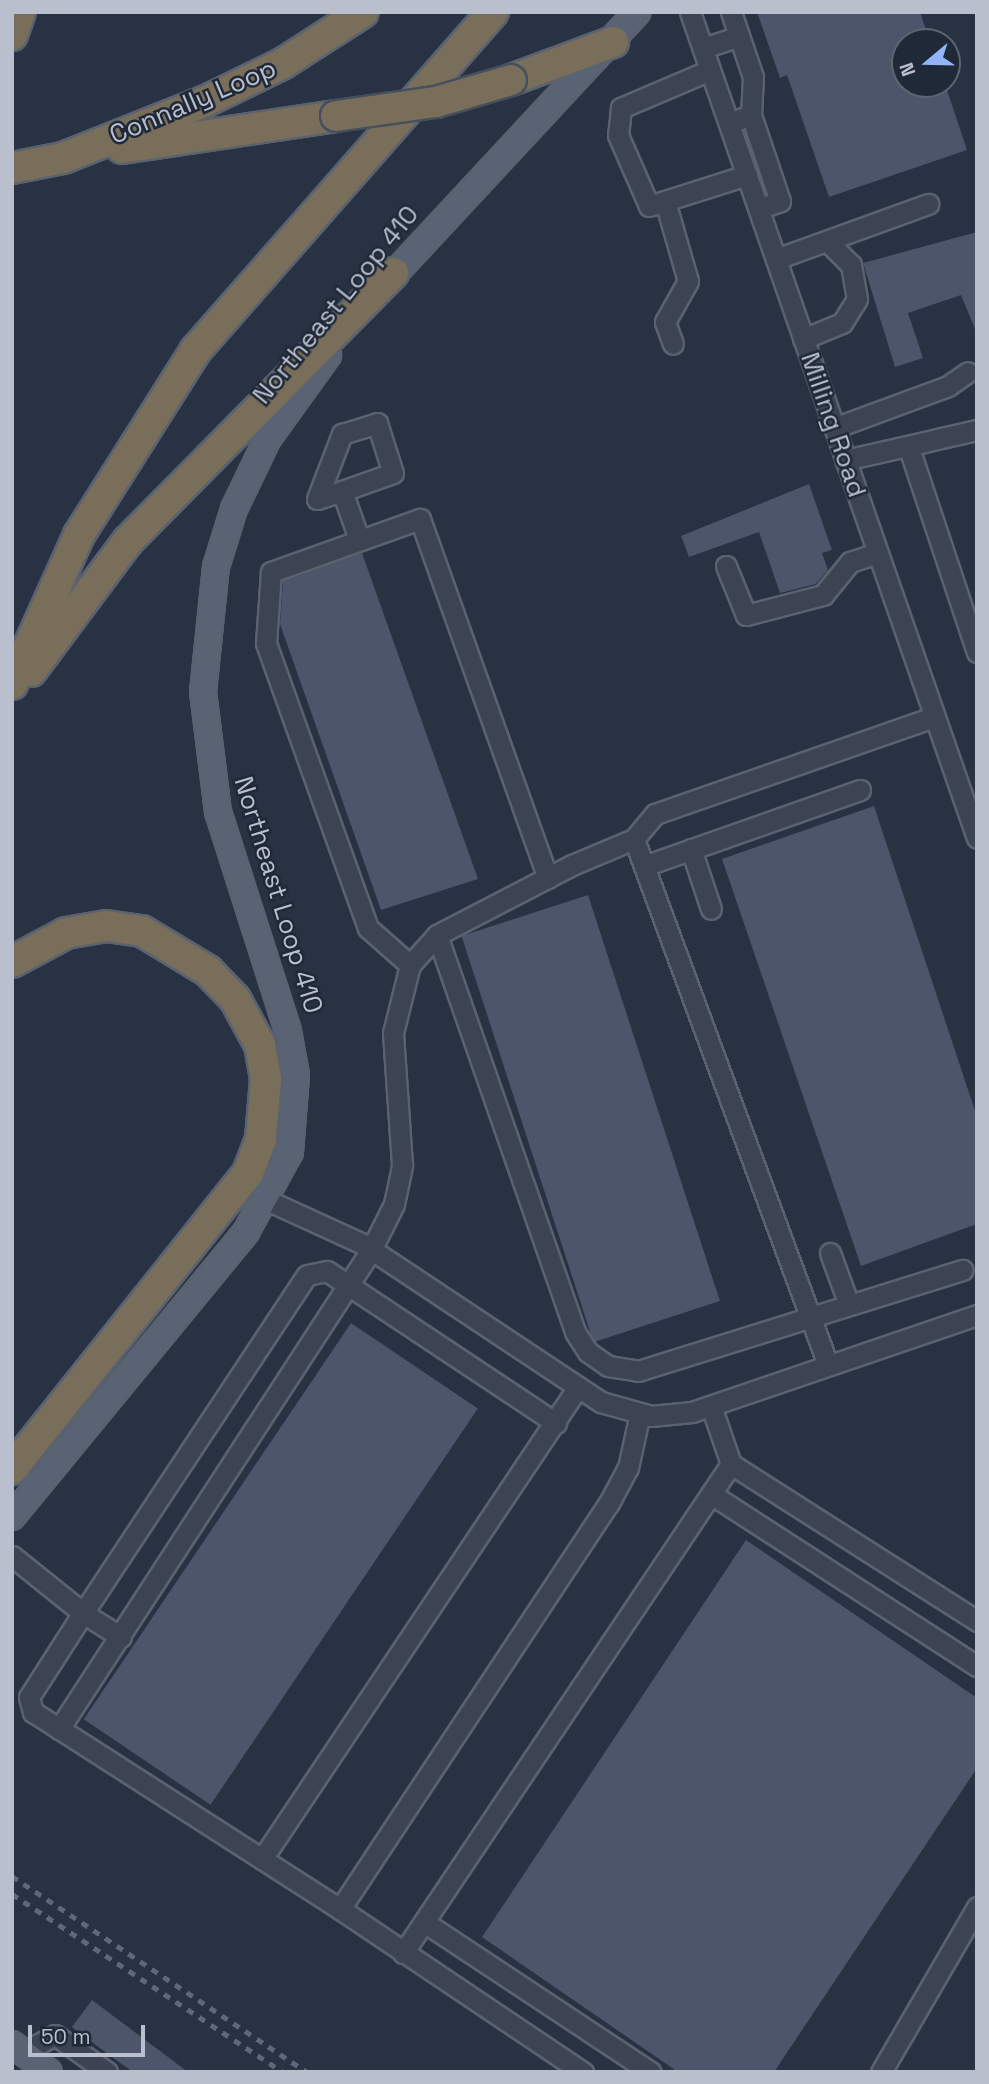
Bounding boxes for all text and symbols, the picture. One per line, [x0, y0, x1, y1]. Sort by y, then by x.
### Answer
north arrow [891, 28, 961, 98]
street label: Connally Loop [105, 53, 281, 151]
text: N [894, 59, 921, 79]
street label: Northeast Loop 410 [246, 200, 426, 410]
street label: Milling Road [794, 348, 872, 502]
street label: Northeast Loop 410 [227, 773, 329, 1017]
scale bar [32, 2010, 149, 2054]
text: 50 m [41, 2023, 91, 2050]

